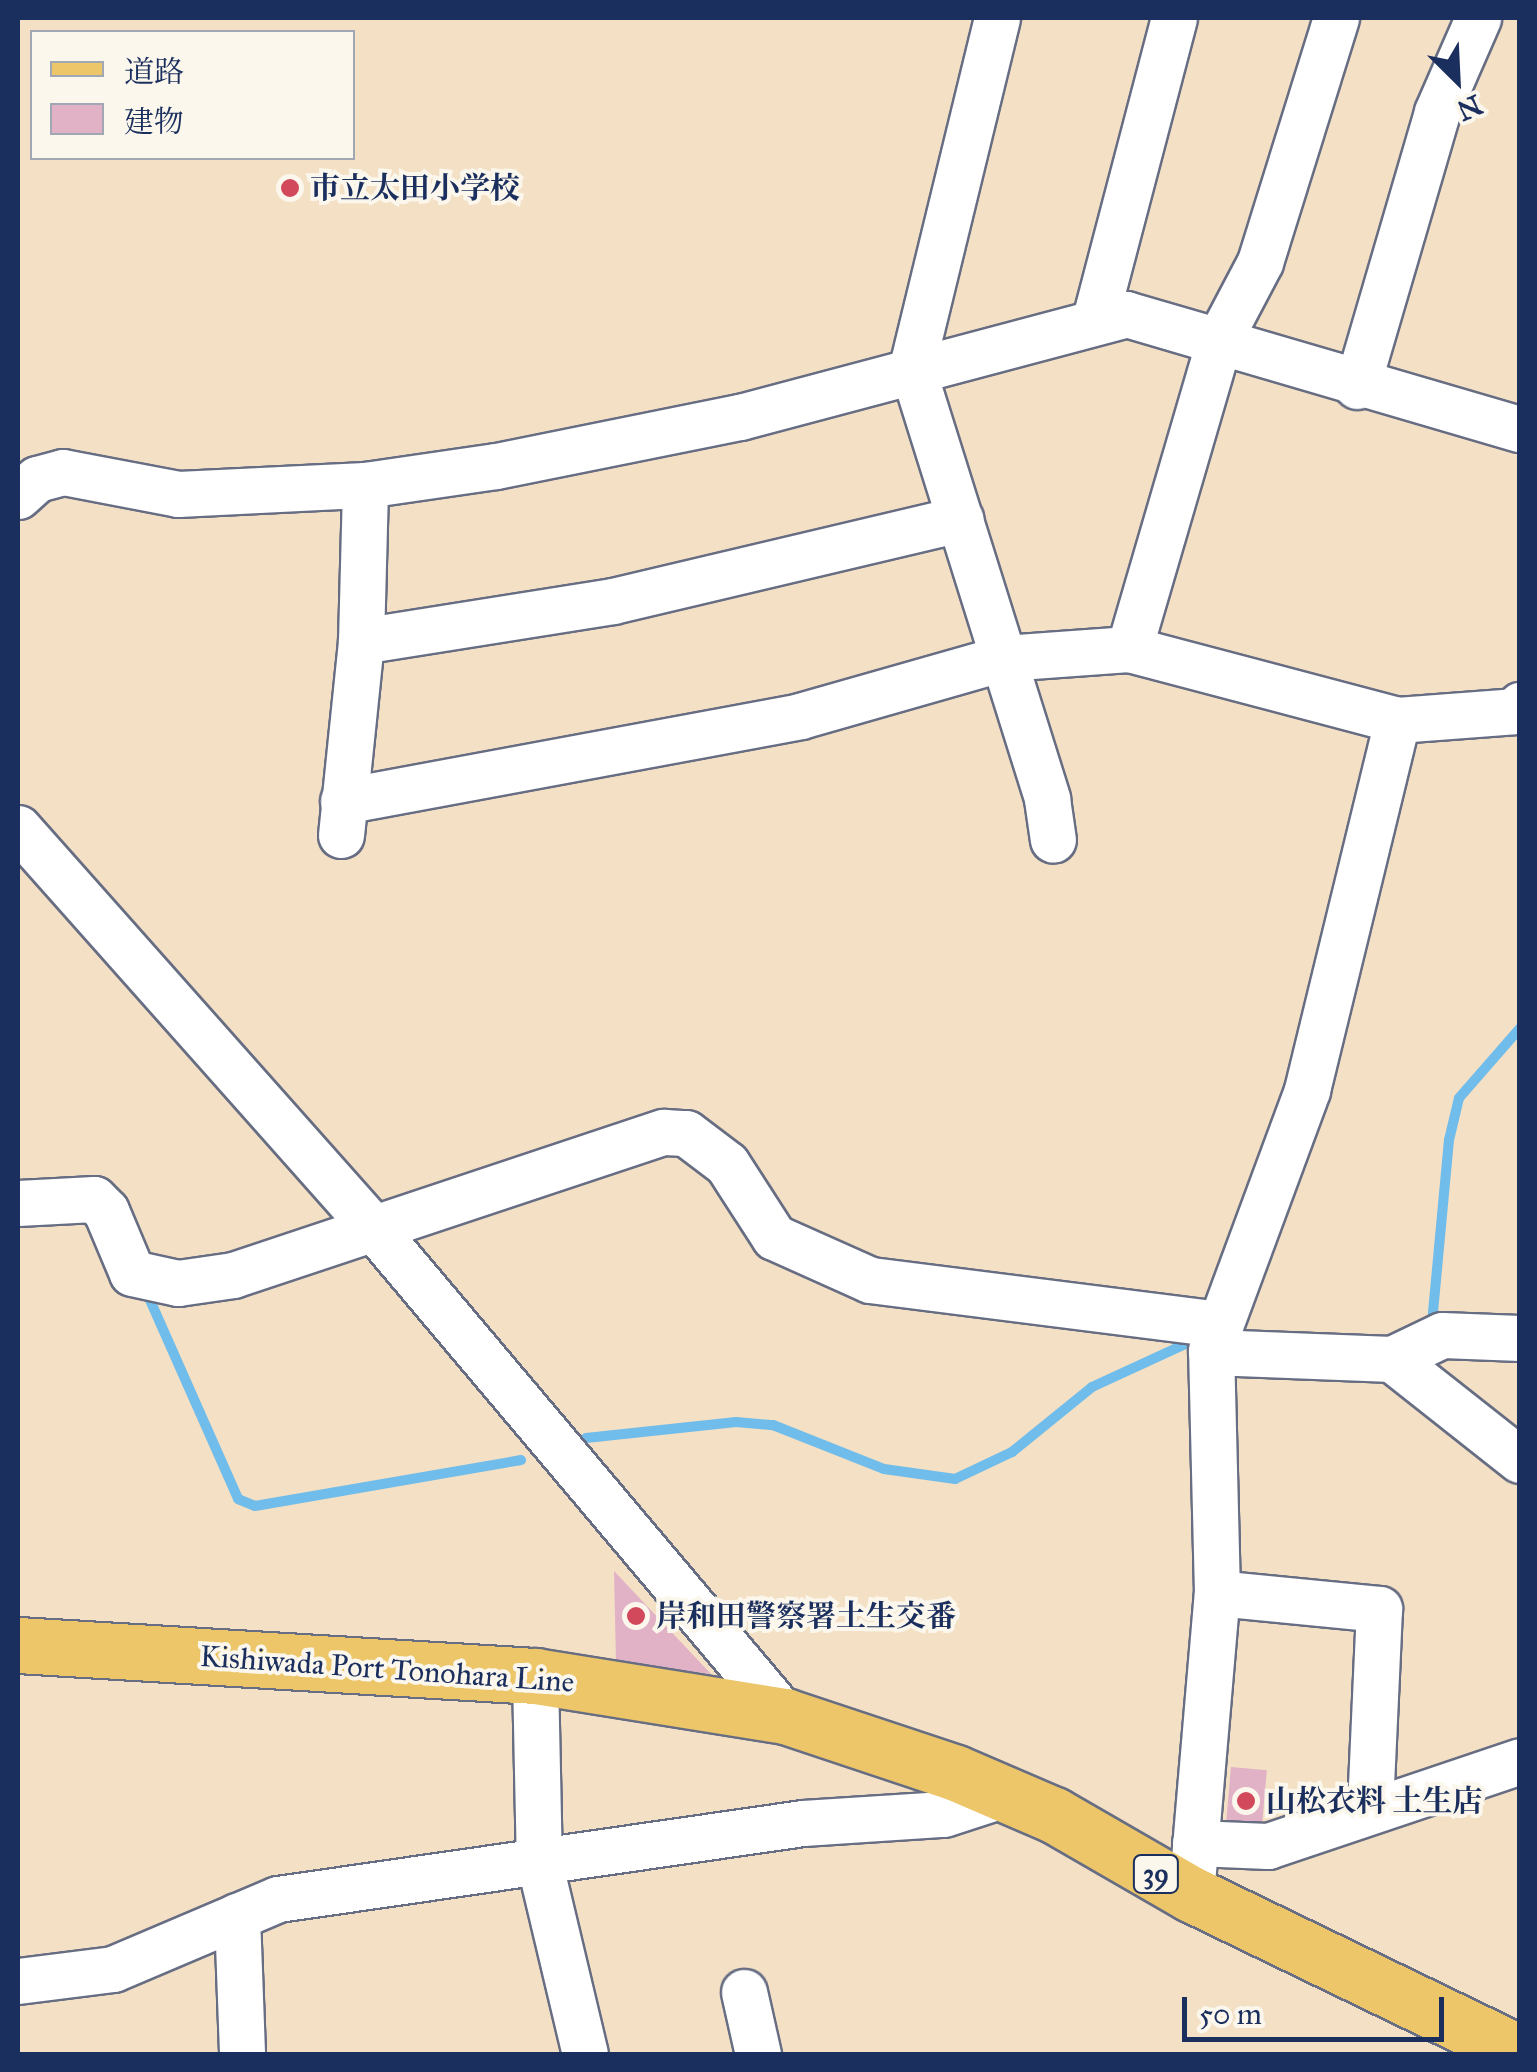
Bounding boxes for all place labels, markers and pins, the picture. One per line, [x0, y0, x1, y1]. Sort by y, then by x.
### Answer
place label: 市立太田小学校 [310, 170, 520, 206]
marker: 市立太田小学校 [279, 177, 301, 199]
place label: 岸和田警察署土生交番 [656, 1598, 956, 1634]
marker: 岸和田警察署土生交番 [625, 1605, 647, 1627]
place label: 山松衣料 土生店 [1266, 1783, 1482, 1819]
marker: 山松衣料 土生店 [1235, 1790, 1257, 1812]

